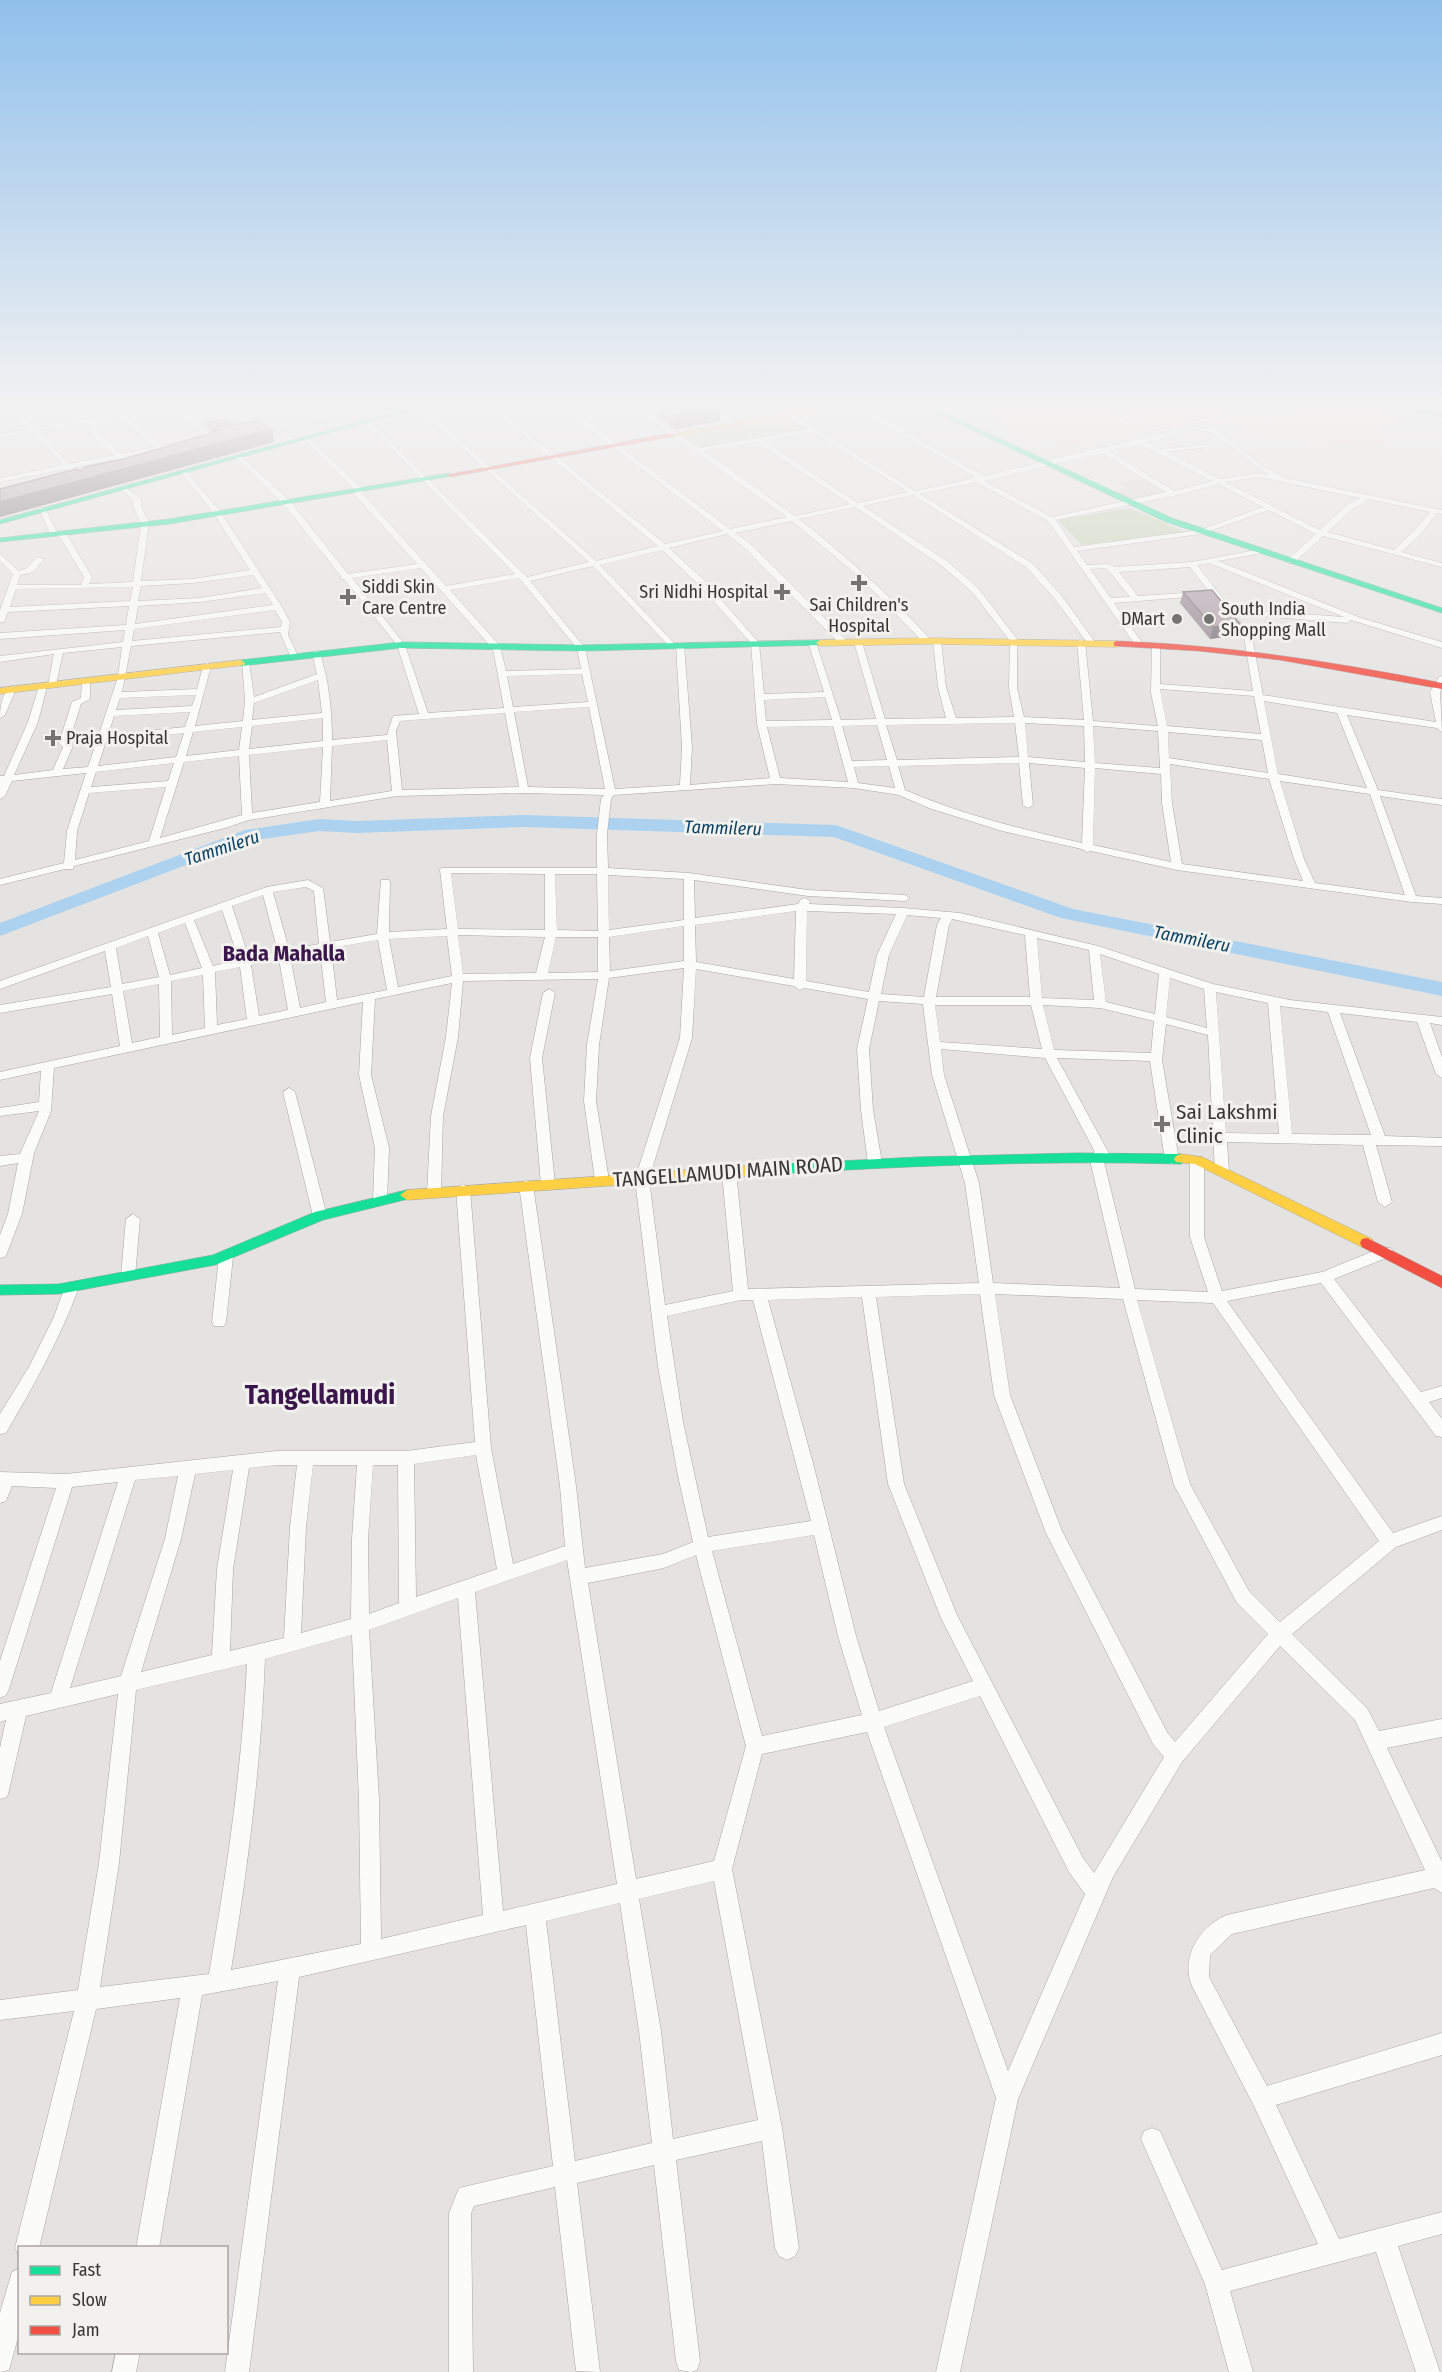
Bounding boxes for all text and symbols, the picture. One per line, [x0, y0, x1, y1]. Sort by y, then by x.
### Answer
marker: Sai Children's Hospital [850, 574, 868, 592]
place label: Siddi Skin Care Centre [362, 576, 447, 619]
place label: Sri Nidhi Hospital [639, 581, 768, 603]
marker: Sri Nidhi Hospital [773, 583, 791, 601]
marker: Siddi Skin Care Centre [339, 588, 357, 606]
place label: Sai Children's Hospital [810, 594, 909, 637]
place label: South India Shopping Mall [1221, 598, 1326, 641]
place label: DMart [1121, 608, 1165, 630]
marker: DMart [1170, 612, 1184, 626]
marker: South India Shopping Mall [1202, 612, 1216, 626]
place label: Praja Hospital [66, 727, 169, 749]
marker: Praja Hospital [44, 729, 62, 747]
water label: Tammileru [684, 816, 762, 840]
water label: Tammileru [182, 826, 262, 870]
water label: Tammileru [1152, 921, 1232, 957]
district label: Bada Mahalla [223, 940, 345, 967]
place label: Sai Lakshmi Clinic [1176, 1099, 1278, 1149]
marker: Sai Lakshmi Clinic [1153, 1115, 1171, 1133]
street label: TANGELLAMUDI MAIN ROAD [612, 1151, 844, 1193]
district label: Tangellamudi [245, 1379, 395, 1411]
legend [18, 2246, 228, 2354]
text: Fast [72, 2259, 101, 2281]
text: Slow [72, 2289, 107, 2311]
text: Jam [72, 2319, 100, 2341]

